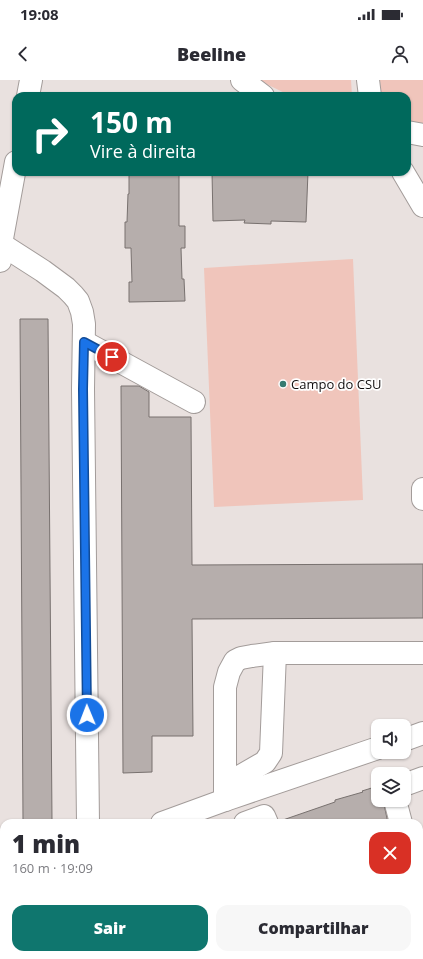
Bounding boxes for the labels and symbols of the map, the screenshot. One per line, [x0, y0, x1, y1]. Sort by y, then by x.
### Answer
pin [95, 340, 129, 374]
place label: Campo do CSU [291, 375, 382, 393]
marker: Campo do CSU [278, 379, 288, 389]
position arrow [66, 694, 108, 736]

